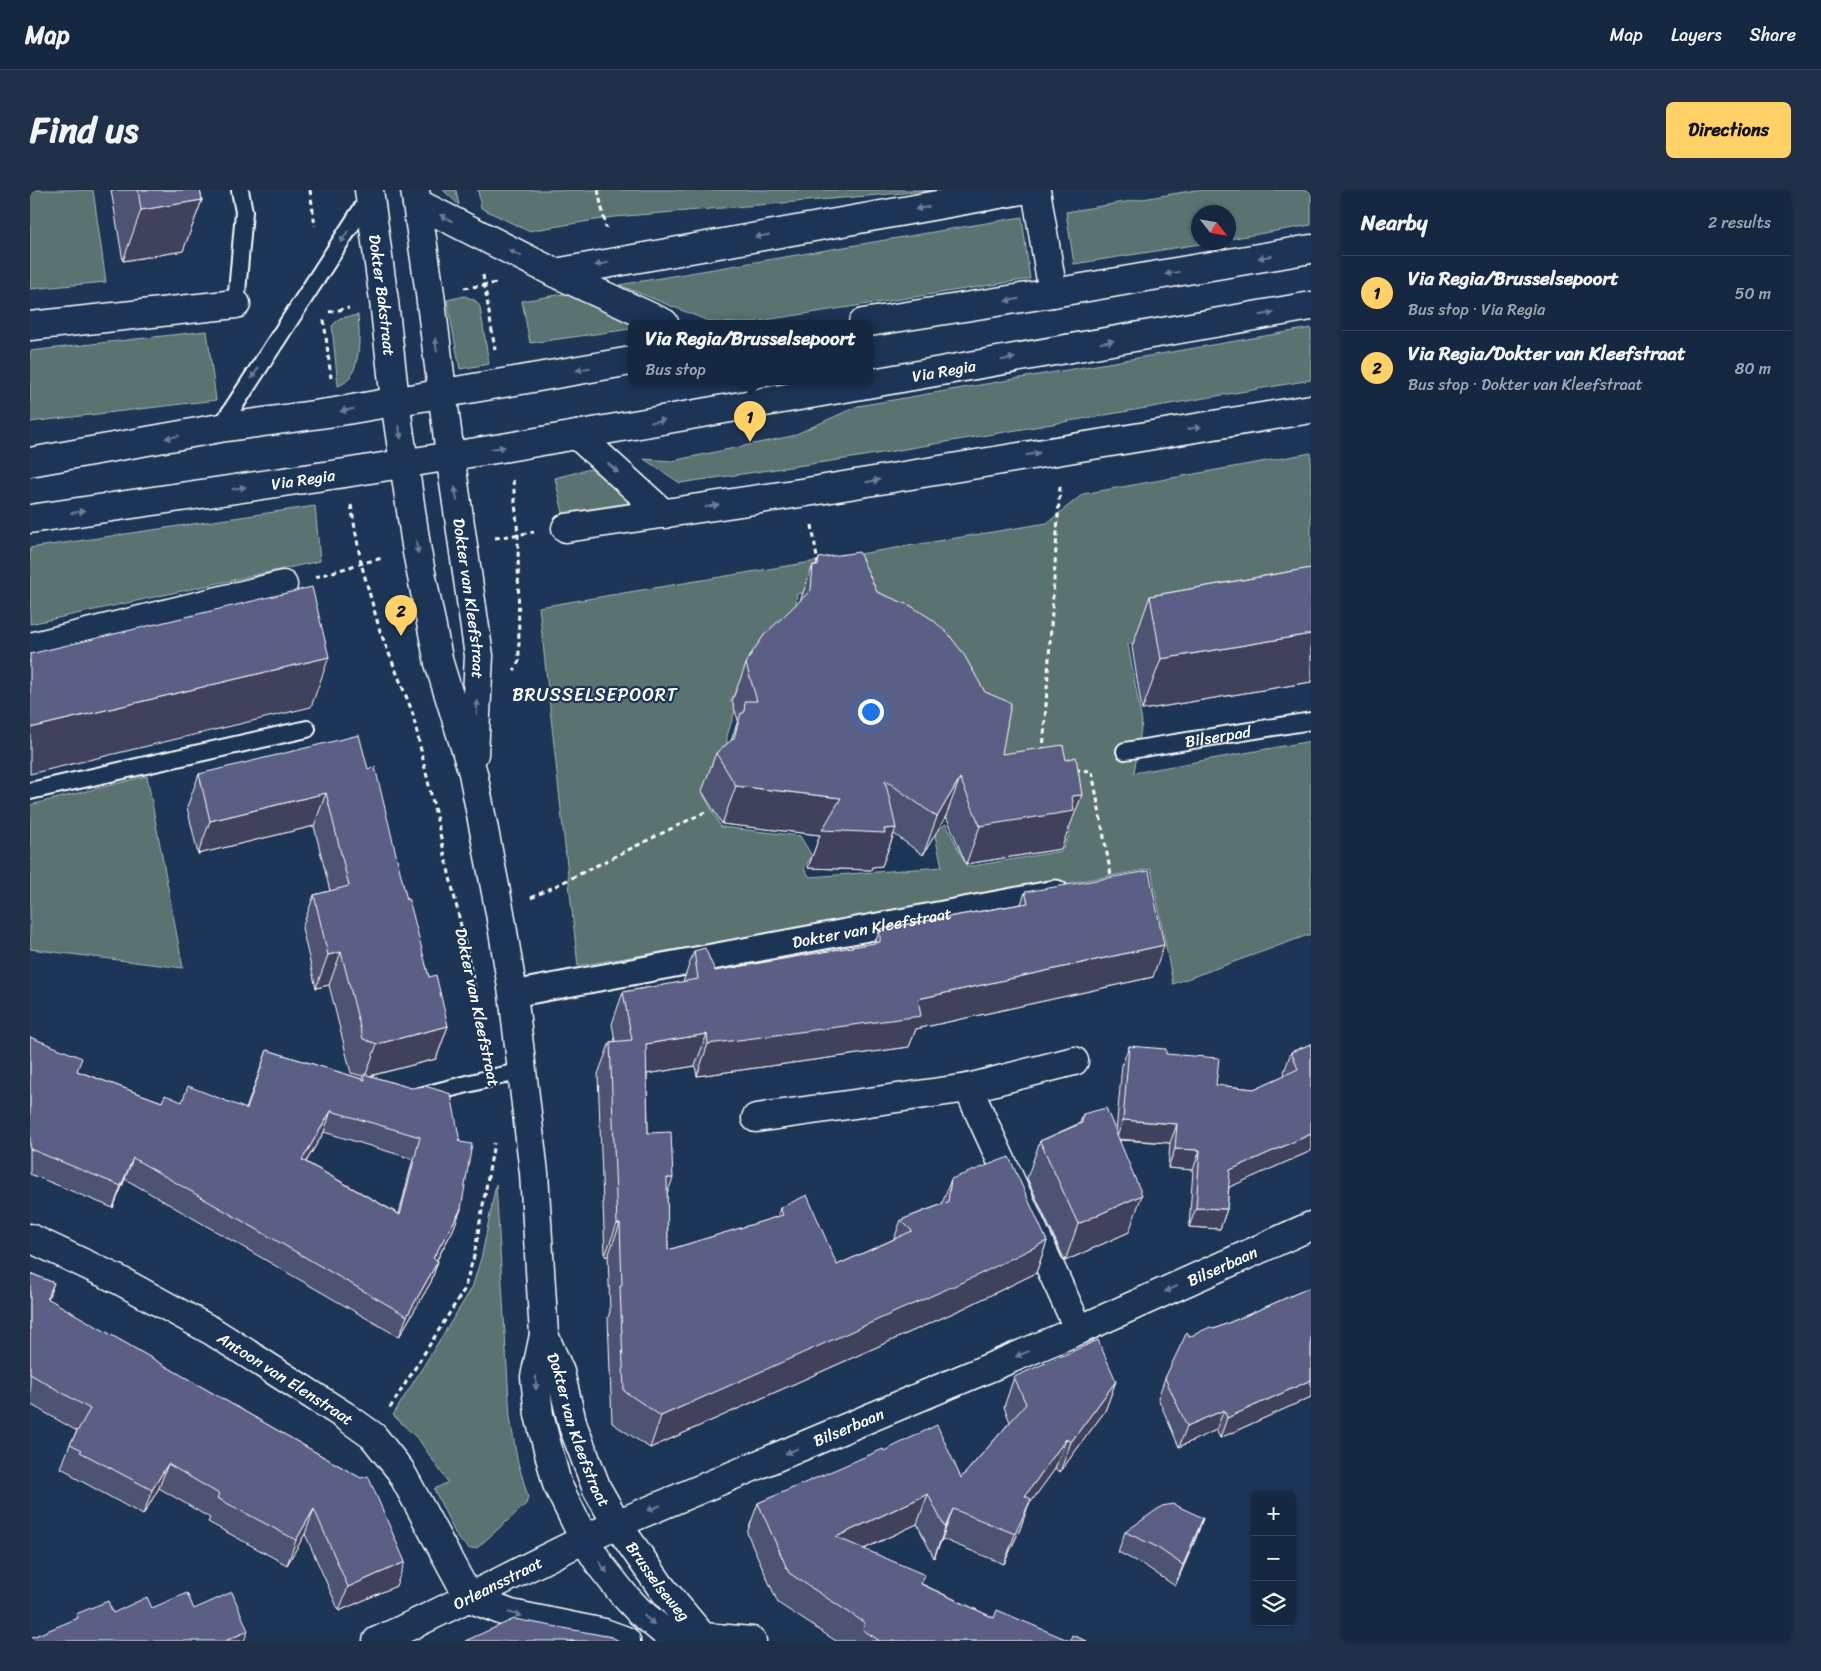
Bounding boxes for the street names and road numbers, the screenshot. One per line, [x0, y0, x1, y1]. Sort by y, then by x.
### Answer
street label: Dokter Bakstraat [360, 233, 404, 357]
street label: Via Regia [910, 351, 979, 391]
street label: Via Regia [269, 460, 338, 499]
street label: Dokter van Kleefstraat [444, 516, 493, 679]
street label: Bilserpad [1183, 717, 1254, 756]
street label: Dokter van Kleefstraat [790, 899, 954, 957]
street label: Dokter van Kleefstraat [447, 925, 508, 1089]
street label: Bilserbaan [1182, 1238, 1263, 1295]
street label: Antoon van Elenstraat [211, 1323, 360, 1433]
street label: Dokter van Kleefstraat [538, 1348, 618, 1513]
street label: Bilserbaan [809, 1399, 889, 1455]
street label: Brusselseweg [618, 1535, 698, 1628]
street label: Orleansstraat [448, 1548, 548, 1618]

